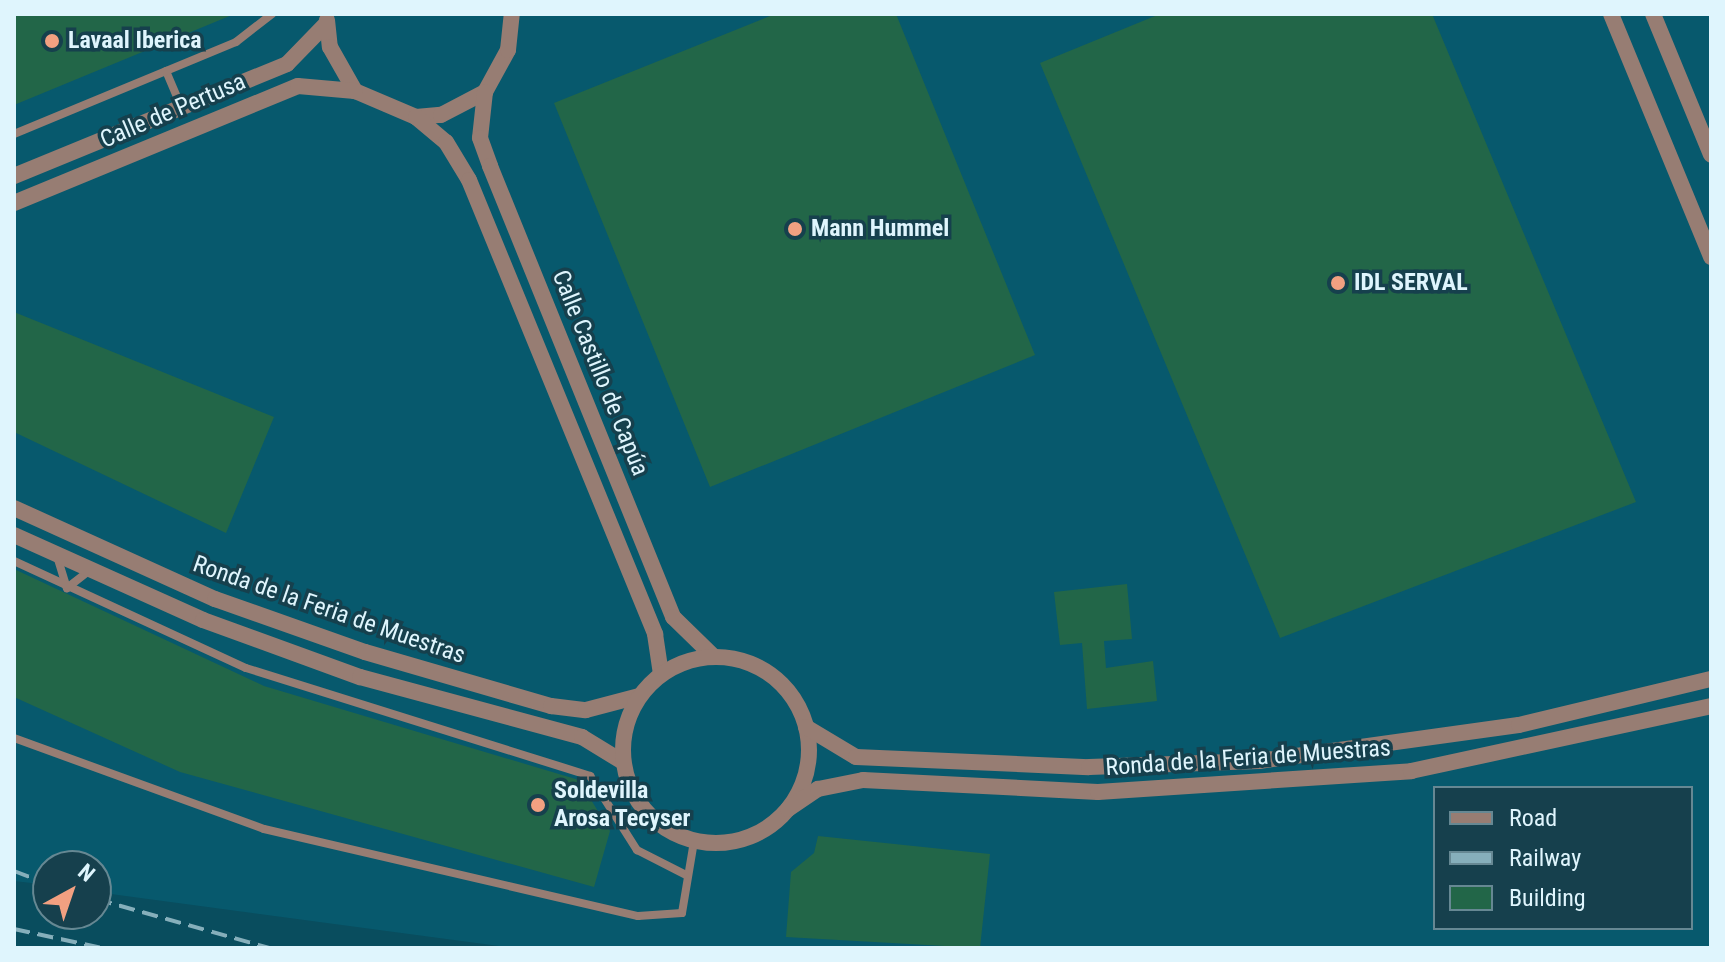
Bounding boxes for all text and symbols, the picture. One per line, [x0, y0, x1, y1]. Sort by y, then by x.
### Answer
place label: Lavaal Iberica [68, 27, 202, 55]
marker: Lavaal Iberica [43, 32, 61, 50]
street label: Calle de Pertusa [96, 67, 250, 155]
place label: Mann Hummel [811, 215, 949, 243]
marker: Mann Hummel [786, 220, 804, 238]
street label: Calle Castillo de Capúa [546, 266, 654, 480]
place label: IDL SERVAL [1354, 269, 1468, 297]
marker: IDL SERVAL [1329, 274, 1347, 292]
street label: Ronda de la Feria de Muestras [189, 550, 469, 670]
street label: Ronda de la Feria de Muestras [1104, 734, 1392, 782]
place label: Soldevilla Arosa Tecyser [554, 777, 691, 833]
legend [1433, 786, 1693, 930]
marker: Soldevilla Arosa Tecyser [529, 796, 547, 814]
text: Road [1509, 804, 1557, 832]
text: Railway [1509, 844, 1581, 872]
north arrow [32, 850, 112, 930]
text: N [73, 859, 100, 887]
text: Building [1509, 884, 1586, 912]

